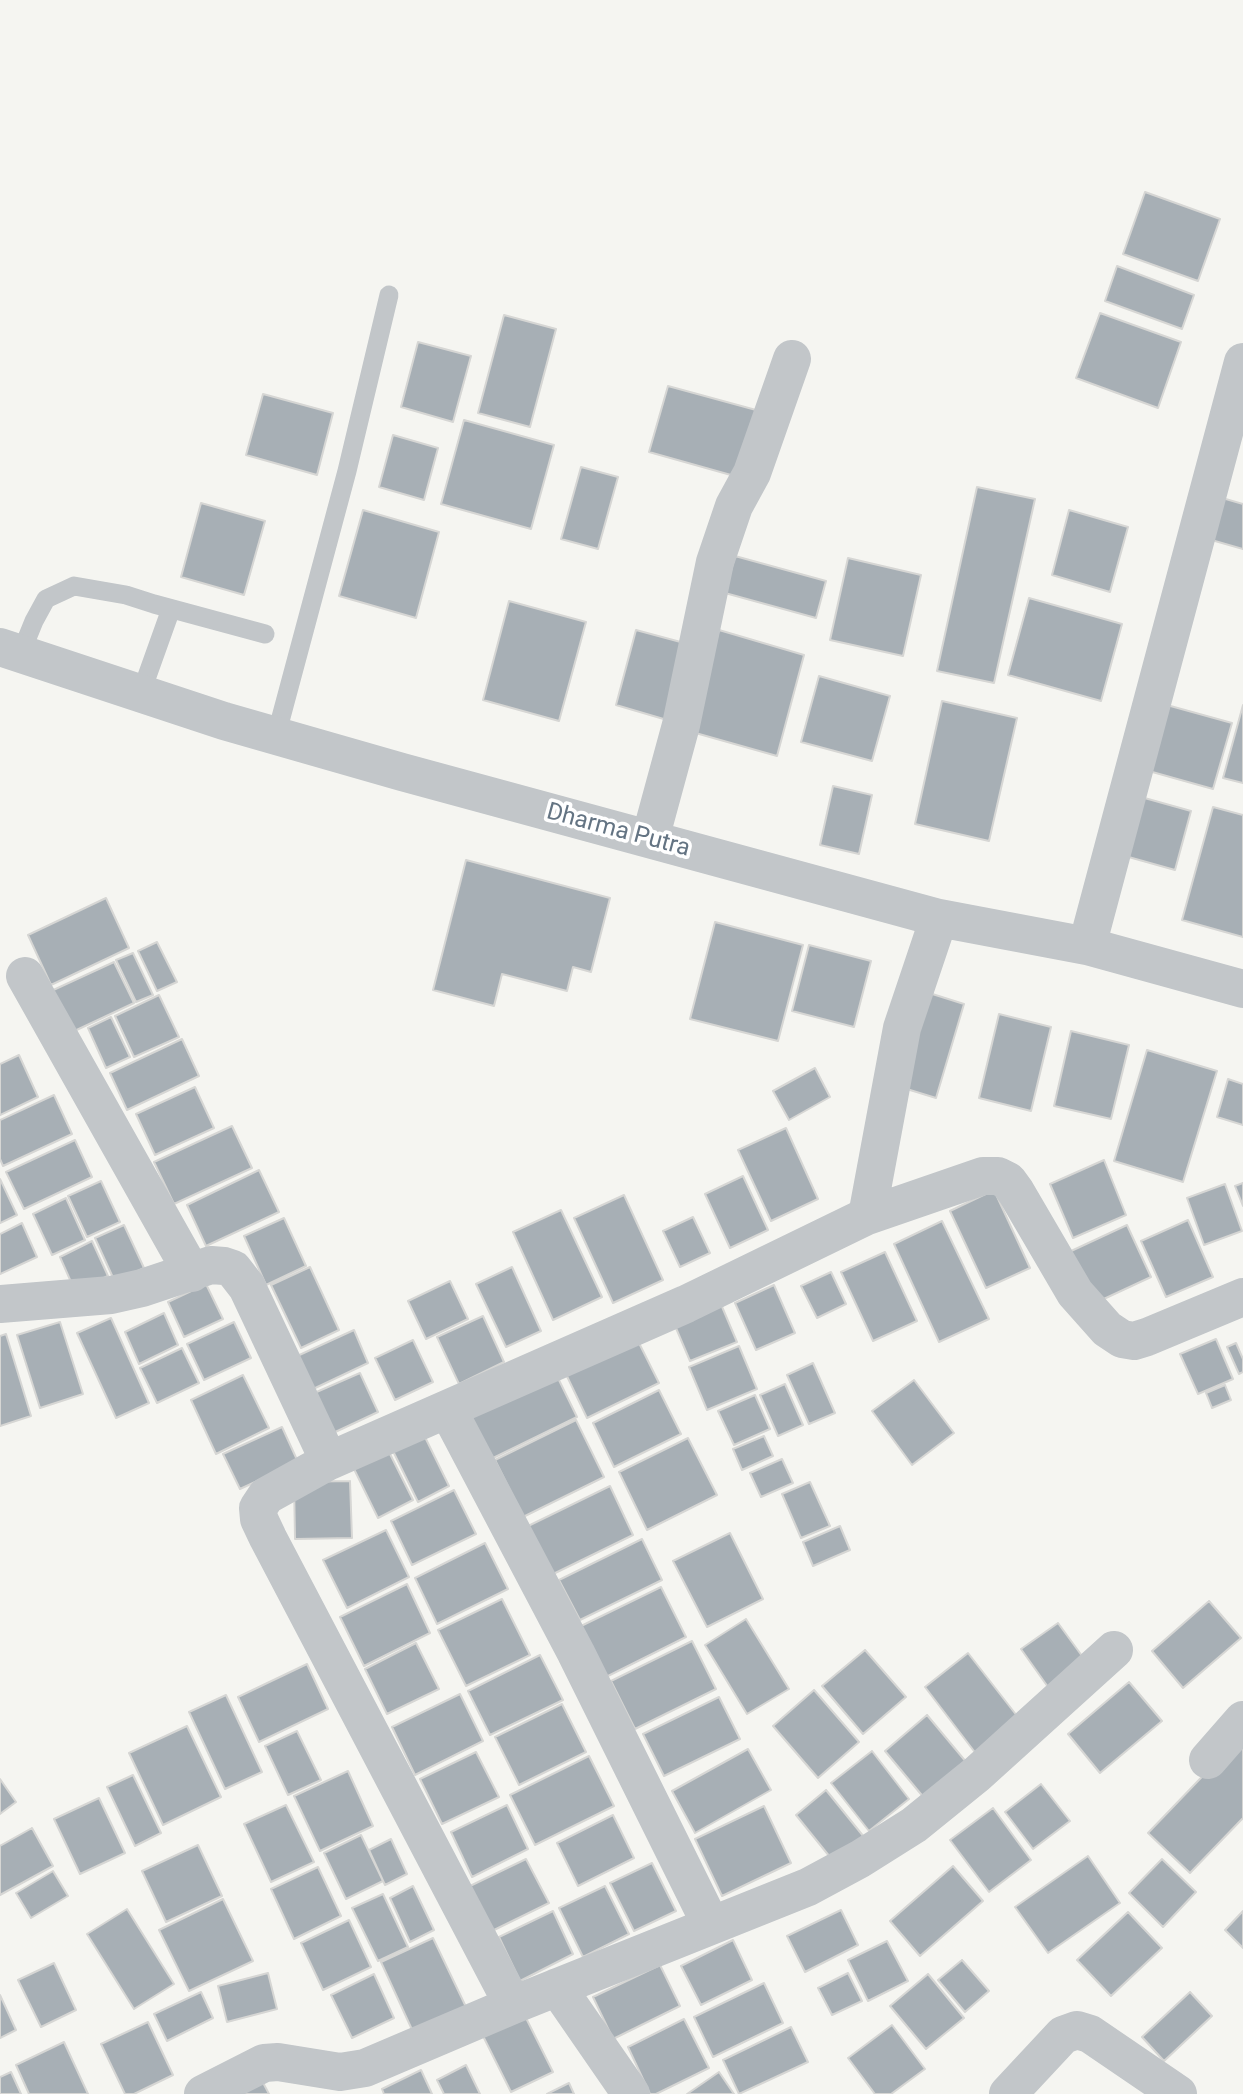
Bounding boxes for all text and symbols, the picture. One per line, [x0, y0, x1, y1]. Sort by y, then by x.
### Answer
street label: Dharma Putra [543, 798, 693, 864]

